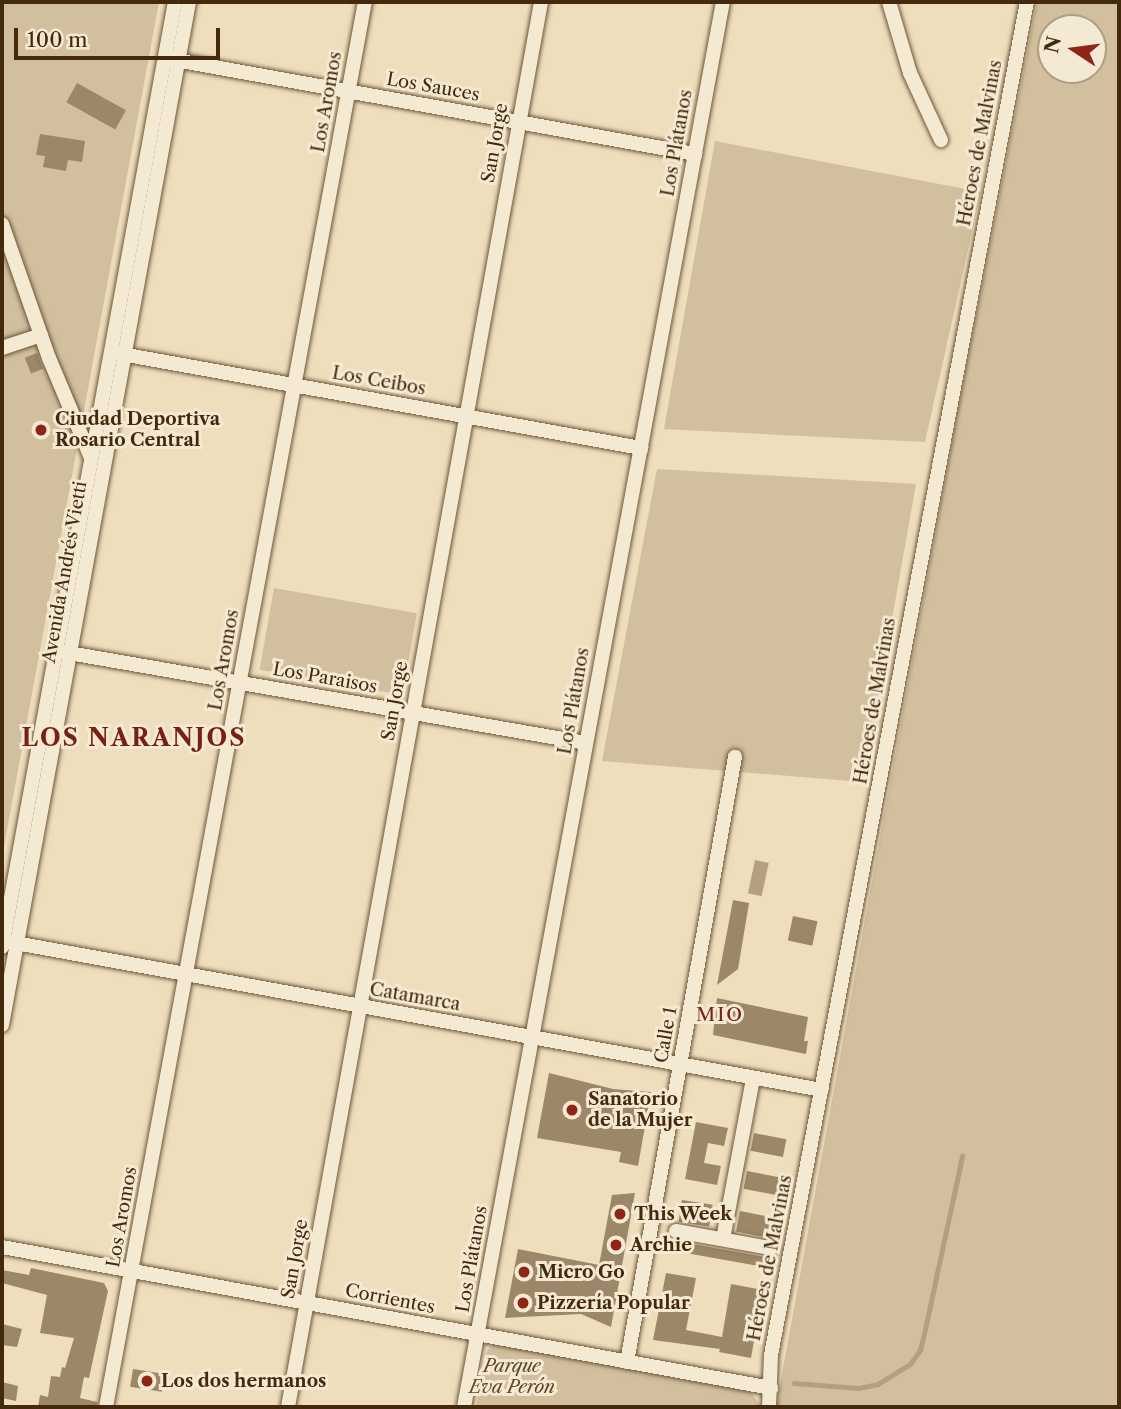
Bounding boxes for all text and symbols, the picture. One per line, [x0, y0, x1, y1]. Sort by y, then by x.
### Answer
scale bar [18, 14, 224, 58]
north arrow [1037, 14, 1107, 84]
text: 100 m [27, 27, 88, 52]
text: N [1040, 34, 1066, 55]
street label: Los Aromos [307, 49, 347, 155]
street label: Héroes de Malvinas [953, 58, 1007, 228]
street label: Los Sauces [385, 68, 481, 106]
street label: Los Plátanos [657, 88, 697, 198]
street label: San Jorge [477, 102, 513, 184]
street label: Los Ceibos [331, 362, 427, 400]
place label: Ciudad Deportiva Rosario Central [55, 409, 220, 452]
marker: Ciudad Deportiva Rosario Central [33, 422, 49, 438]
street label: Avenida Andrés Vietti [38, 479, 92, 665]
street label: Los Aromos [204, 607, 244, 713]
street label: Héroes de Malvinas [850, 616, 900, 786]
street label: Los Plátanos [554, 646, 594, 756]
street label: Los Paraisos [271, 658, 379, 698]
street label: San Jorge [377, 660, 413, 742]
district label: LOS NARANJOS [23, 724, 245, 752]
street label: Catamarca [368, 978, 462, 1016]
district label: MIO [696, 1004, 744, 1026]
street label: Calle 1 [650, 1005, 682, 1065]
place label: Sanatorio de la Mujer [588, 1089, 693, 1132]
marker: Sanatorio de la Mujer [562, 1100, 582, 1120]
street label: Los Aromos [102, 1164, 142, 1270]
street label: Héroes de Malvinas [743, 1173, 797, 1343]
place label: This Week [634, 1203, 733, 1225]
street label: Los Plátanos [452, 1204, 492, 1314]
marker: This Week [612, 1206, 628, 1222]
street label: San Jorge [277, 1218, 313, 1300]
place label: Archie [630, 1234, 692, 1256]
marker: Archie [608, 1237, 624, 1253]
place label: Micro Go [538, 1261, 625, 1283]
marker: Micro Go [516, 1264, 532, 1280]
street label: Corrientes [343, 1280, 437, 1318]
place label: Pizzería Popular [537, 1292, 690, 1314]
marker: Pizzería Popular [515, 1295, 531, 1311]
park label: Parque Eva Perón [469, 1356, 555, 1398]
place label: Los dos hermanos [161, 1370, 326, 1392]
marker: Los dos hermanos [139, 1373, 155, 1389]

